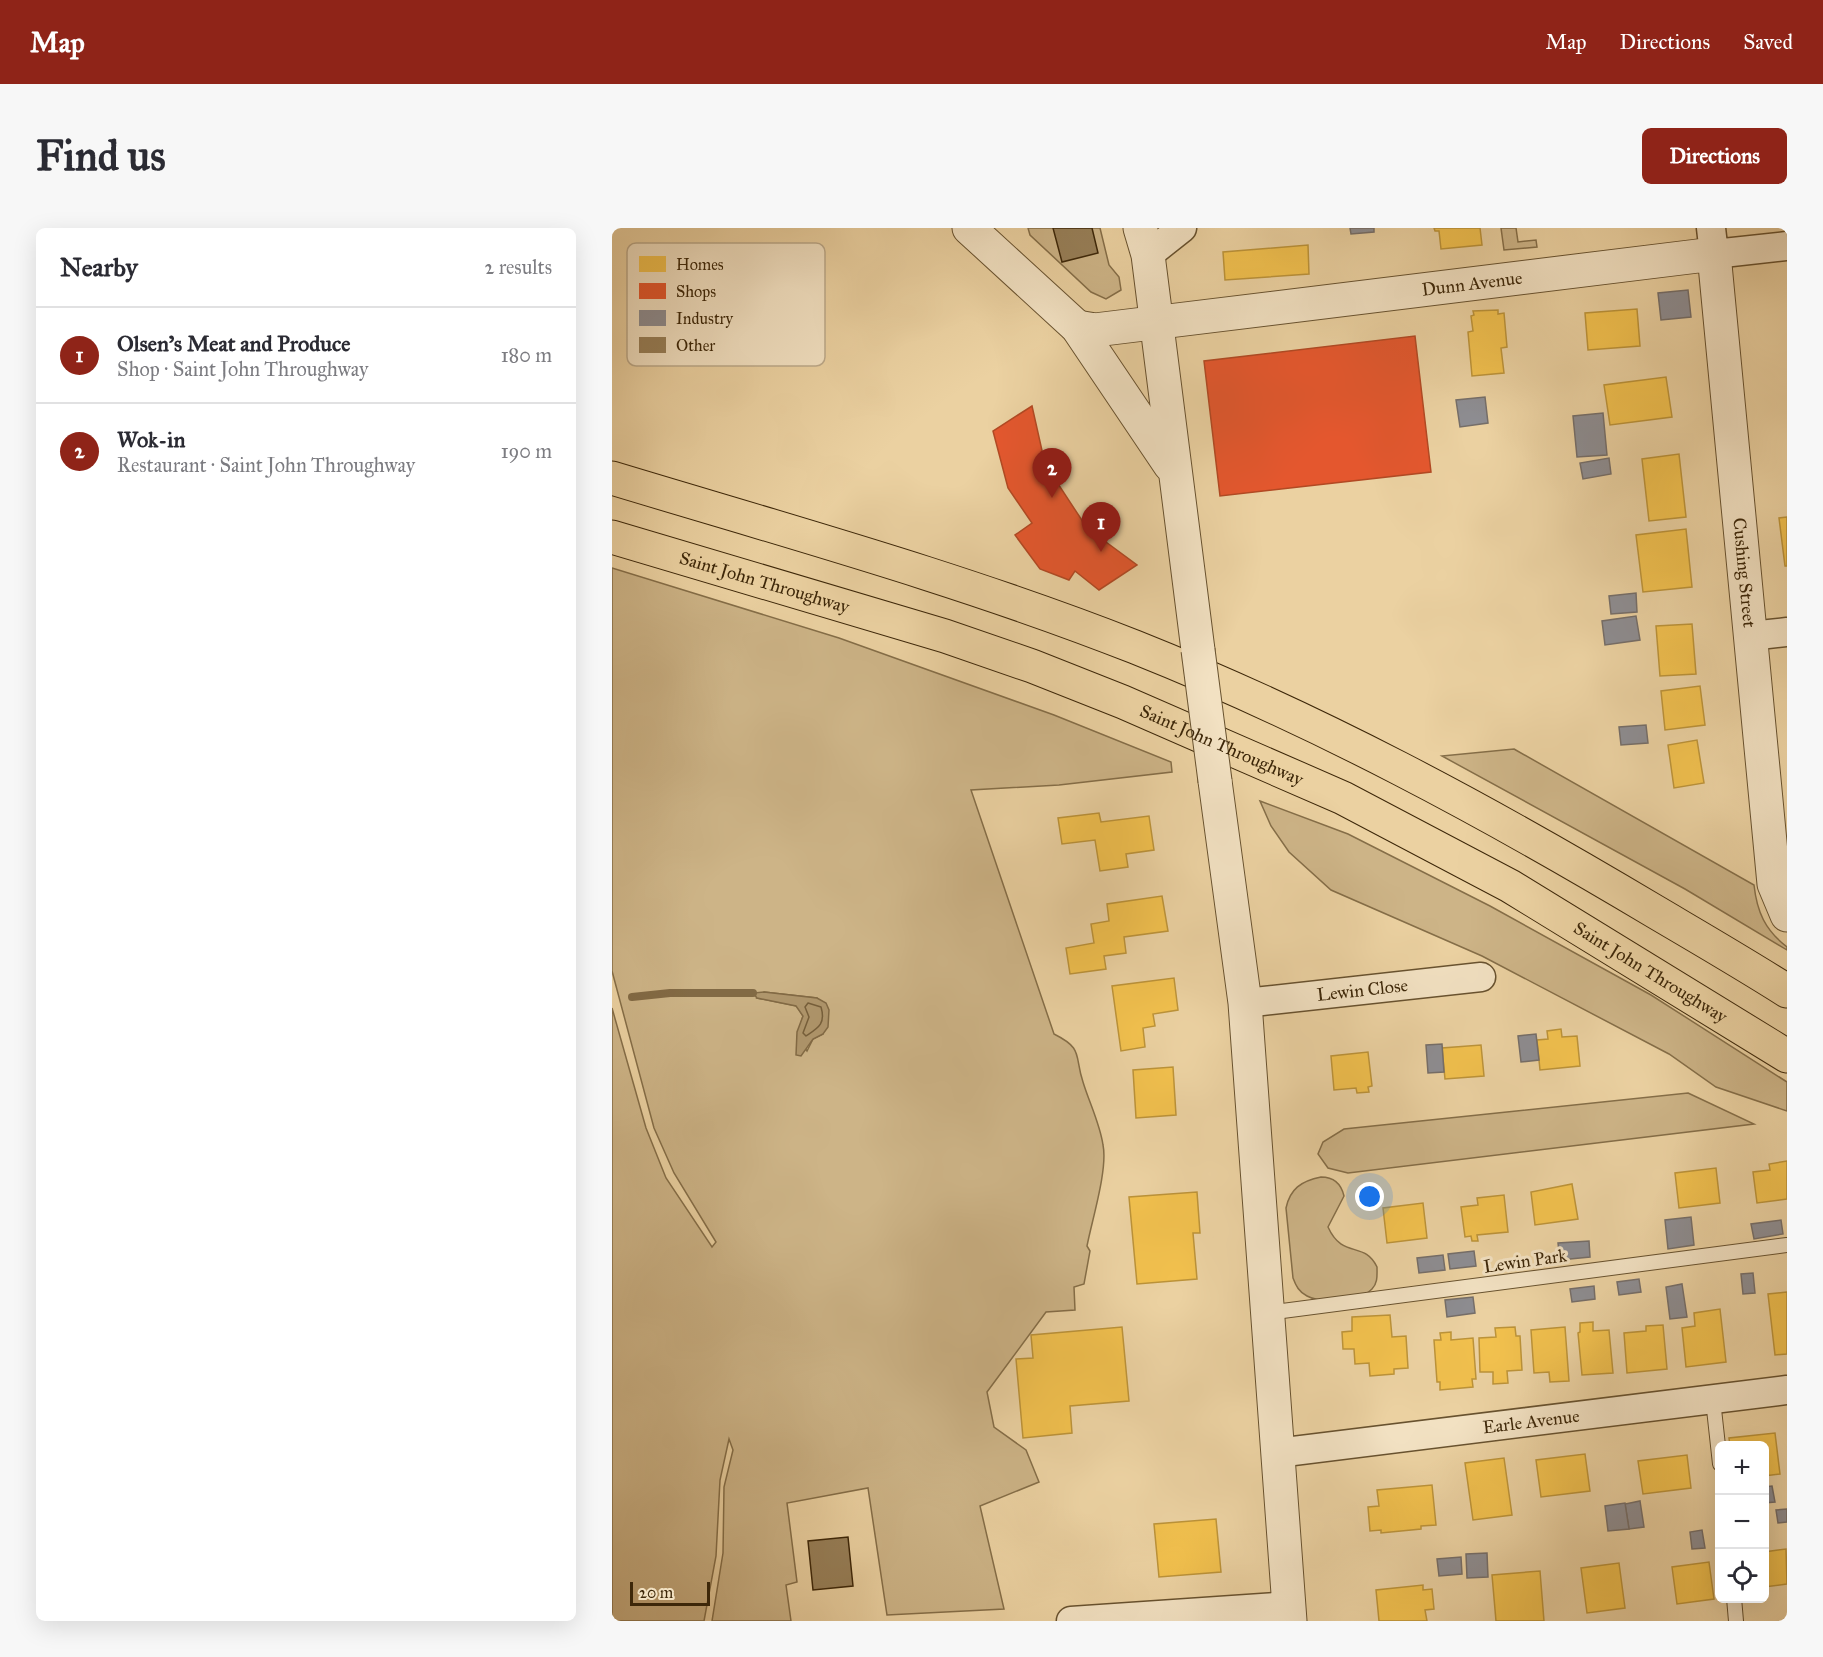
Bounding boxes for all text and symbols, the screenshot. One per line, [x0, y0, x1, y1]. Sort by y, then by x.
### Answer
text: Map [30, 25, 85, 60]
text: Map [1546, 29, 1587, 55]
text: Directions [1620, 29, 1710, 55]
text: Saved [1743, 29, 1793, 55]
button: Directions [1642, 128, 1787, 184]
text: Find us [36, 130, 166, 182]
legend [627, 243, 825, 366]
text: Nearby [60, 251, 138, 283]
text: 2 results [484, 255, 552, 279]
text: Homes [676, 255, 724, 274]
street label: Dunn Avenue [1420, 267, 1524, 301]
text: Shops [676, 282, 716, 301]
text: Industry [676, 309, 734, 328]
text: Olsen's Meat and Produce [117, 330, 350, 357]
text: Other [676, 336, 715, 355]
text: 1 [76, 343, 83, 367]
text: 180 m [501, 343, 552, 367]
text: Shop · Saint John Throughway [117, 357, 368, 381]
text: Wok-in [117, 426, 185, 453]
text: 2 [75, 439, 84, 463]
text: 190 m [501, 439, 552, 463]
pin: 2 [1032, 448, 1072, 498]
text: Restaurant · Saint John Throughway [117, 453, 415, 477]
pin: 1 [1082, 502, 1120, 552]
street label: Cushing Street [1728, 517, 1761, 629]
street label: Saint John Throughway [677, 547, 853, 618]
street label: Saint John Throughway [1137, 700, 1307, 791]
street label: Saint John Throughway [1570, 917, 1732, 1028]
street label: Lewin Close [1316, 974, 1409, 1006]
your location [1355, 1182, 1384, 1211]
street label: Lewin Park [1482, 1244, 1569, 1278]
street label: Earle Avenue [1481, 1405, 1581, 1439]
map controls [1715, 1441, 1769, 1603]
button: + [1715, 1441, 1769, 1495]
button: − [1715, 1495, 1769, 1549]
button: locate [1715, 1549, 1769, 1603]
scale bar [630, 1579, 710, 1606]
text: 20 m [639, 1583, 673, 1602]

